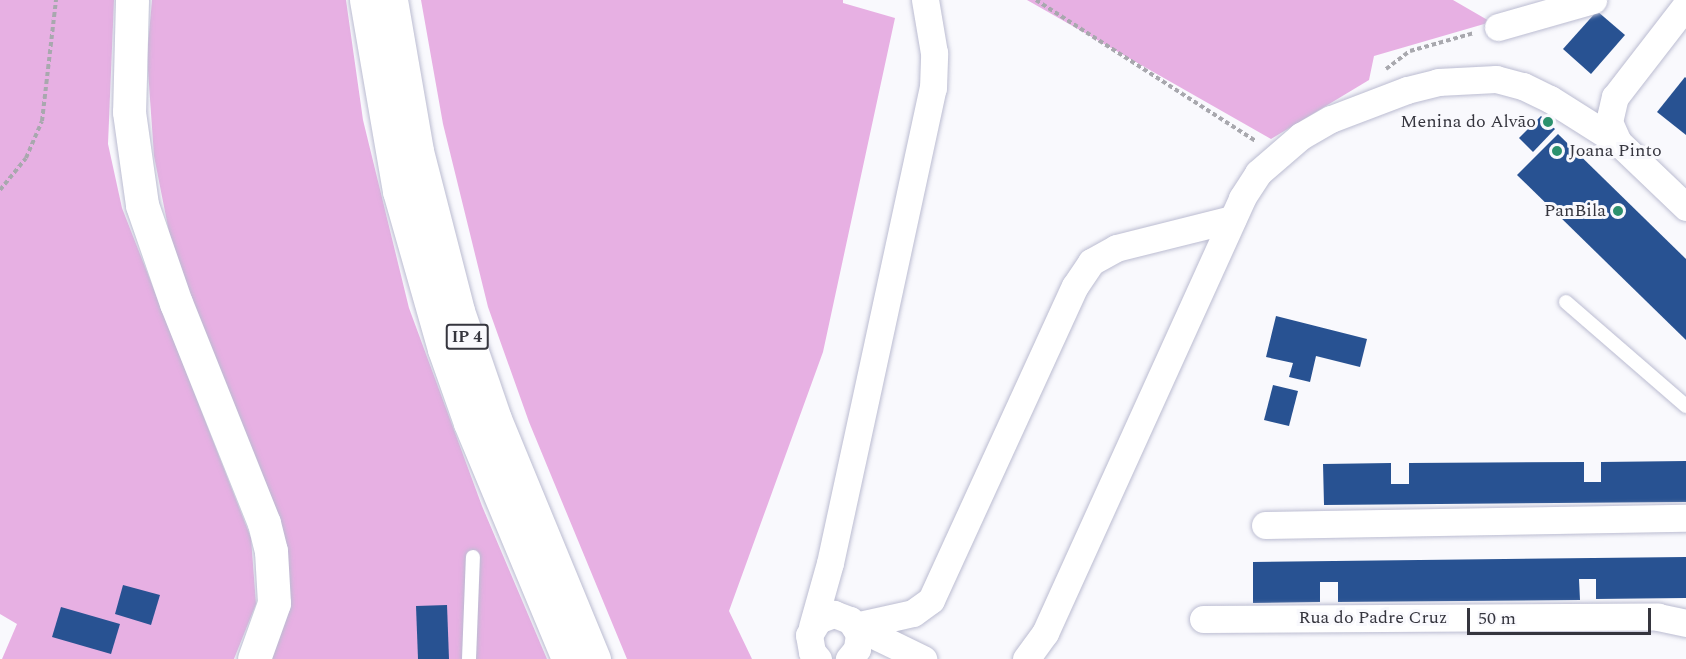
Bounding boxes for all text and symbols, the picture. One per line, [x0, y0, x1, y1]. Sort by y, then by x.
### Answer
place label: Menina do Alvão [1400, 111, 1536, 133]
marker: Menina do Alvão [1541, 115, 1555, 129]
place label: Joana Pinto [1569, 140, 1662, 162]
marker: Joana Pinto [1550, 144, 1564, 158]
place label: PanBila [1544, 200, 1606, 222]
marker: PanBila [1611, 204, 1625, 218]
road number: IP 4 [444, 324, 490, 350]
scale bar [1470, 596, 1654, 634]
text: 50 m [1478, 605, 1516, 632]
street label: Rua do Padre Cruz [1299, 607, 1447, 629]

